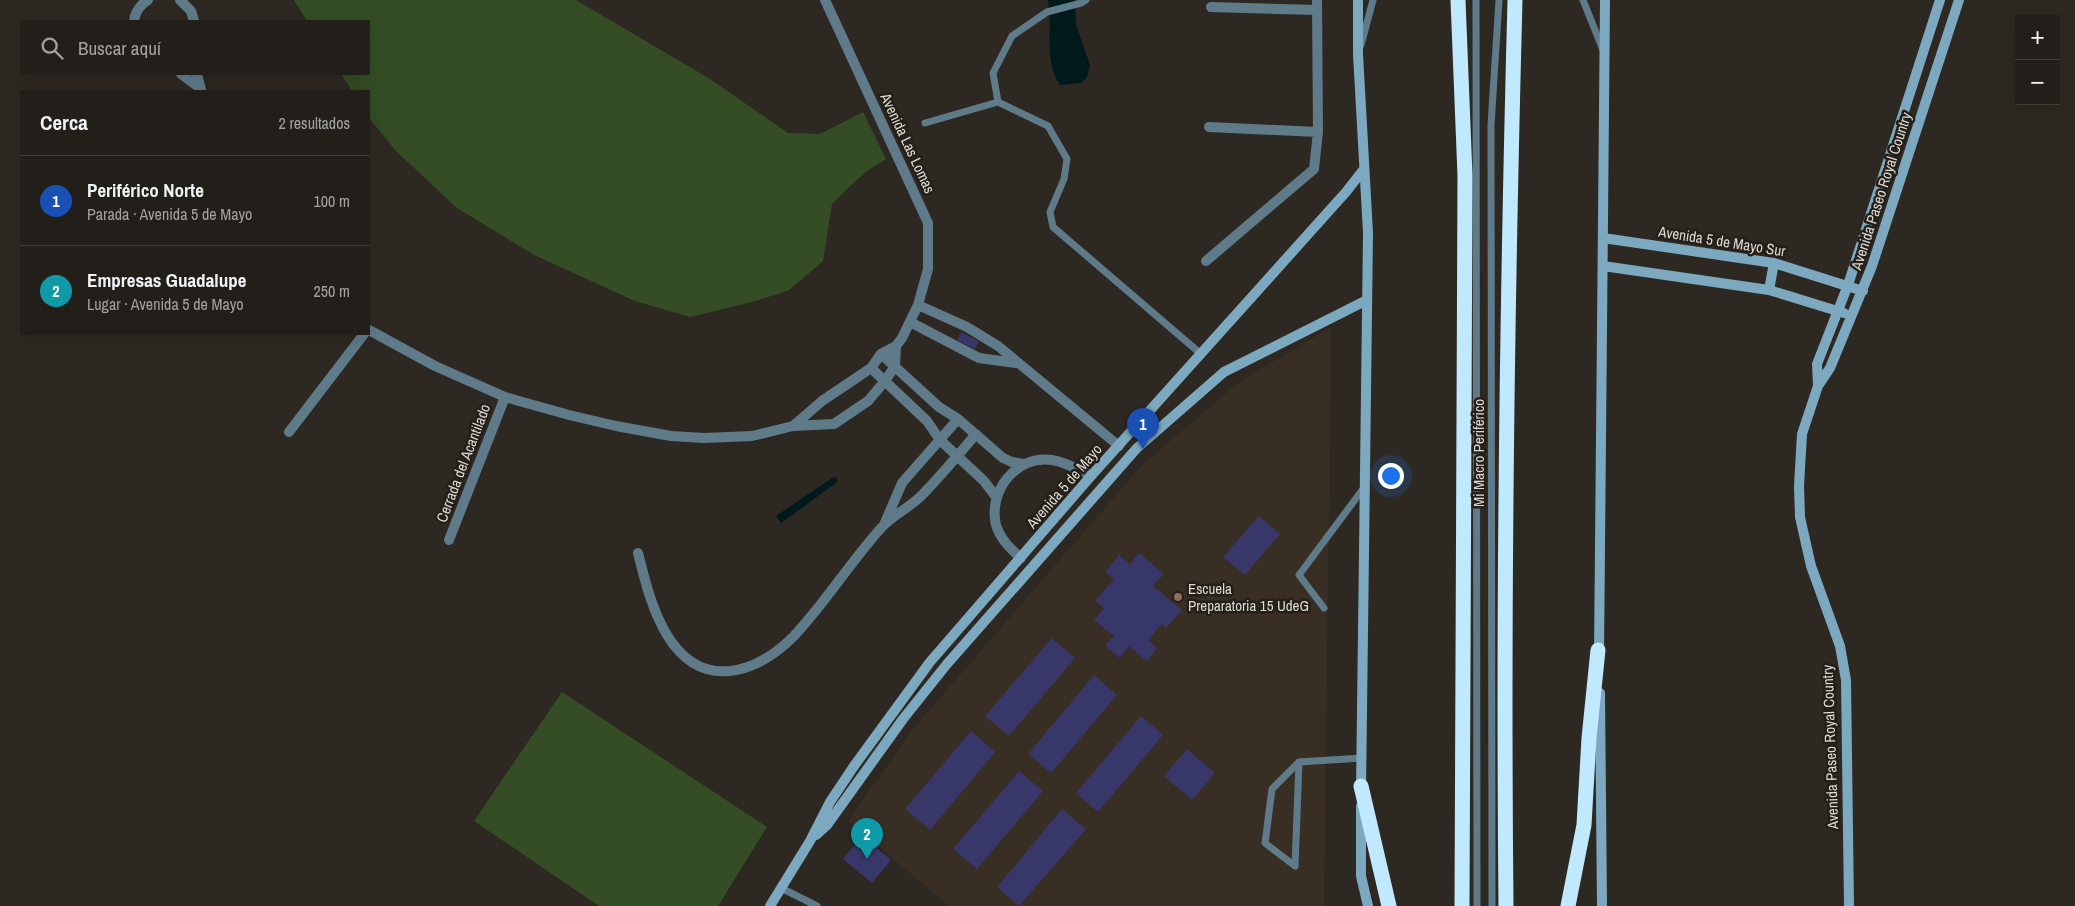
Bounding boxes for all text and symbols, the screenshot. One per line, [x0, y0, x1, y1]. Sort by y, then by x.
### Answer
map controls [2015, 15, 2060, 105]
button: + [2015, 15, 2060, 60]
search box [20, 20, 370, 75]
icon: search [38, 34, 66, 62]
text: Buscar aquí [78, 35, 161, 61]
button: − [2015, 60, 2060, 105]
street label: Avenida Las Lomas [875, 88, 940, 197]
text: Cerca [40, 108, 88, 137]
street label: Avenida Paseo Royal Country [1845, 109, 1917, 273]
text: 2 resultados [279, 112, 350, 134]
text: Periférico Norte [87, 177, 204, 203]
text: 1 [52, 190, 60, 212]
text: 100 m [314, 190, 350, 212]
text: Parada · Avenida 5 de Mayo [87, 203, 252, 225]
street label: Avenida 5 de Mayo Sur [1656, 220, 1787, 261]
text: Empresas Guadalupe [87, 267, 246, 293]
text: 2 [52, 280, 60, 302]
text: 250 m [314, 280, 350, 302]
text: Lugar · Avenida 5 de Mayo [87, 293, 244, 315]
street label: Mi Macro Periférico [1468, 399, 1489, 507]
street label: Cerrada del Acantilado [431, 401, 495, 525]
pin: 1 [1127, 408, 1159, 449]
street label: Avenida 5 de Mayo [1021, 439, 1107, 534]
your location [1378, 463, 1404, 489]
place label: Escuela Preparatoria 15 UdeG [1188, 578, 1309, 616]
marker: Escuela Preparatoria 15 UdeG [1172, 591, 1184, 603]
street label: Avenida Paseo Royal Country [1817, 664, 1843, 831]
pin: 2 [851, 818, 883, 859]

